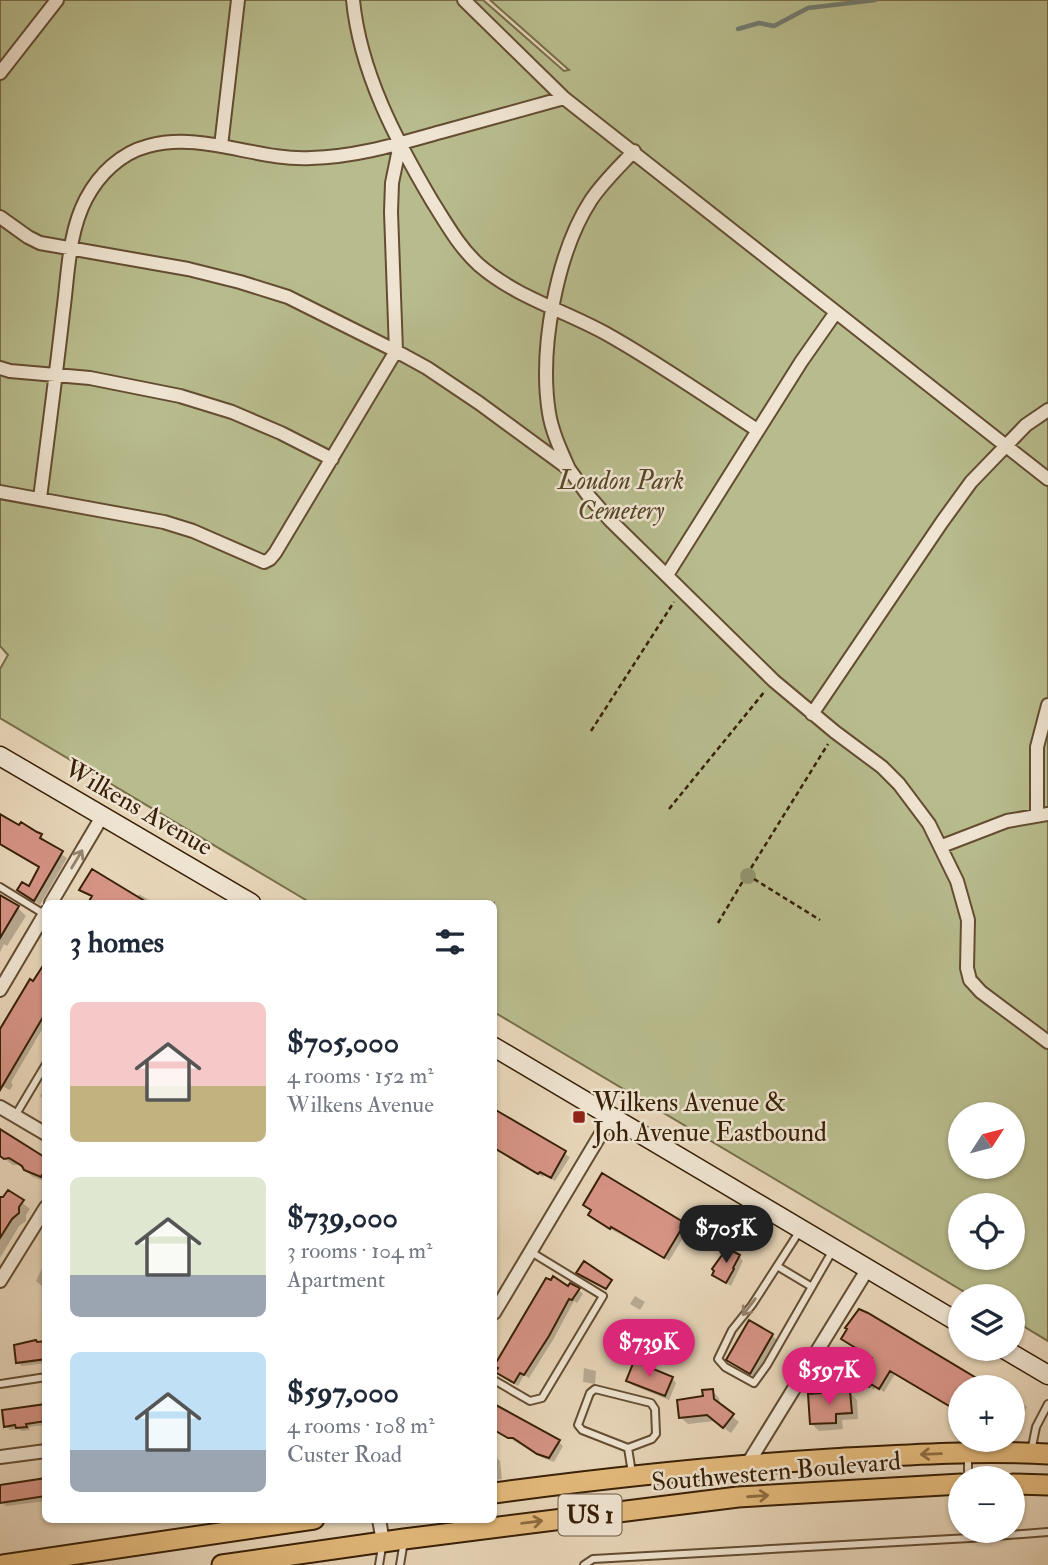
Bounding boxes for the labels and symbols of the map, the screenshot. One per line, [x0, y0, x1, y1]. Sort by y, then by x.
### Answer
park label: Loudon Park Cemetery [557, 465, 684, 527]
street label: Wilkens Avenue [58, 752, 218, 863]
one-way arrow [70, 850, 84, 870]
place label: Wilkens Avenue & Joh Avenue Eastbound [592, 1087, 827, 1149]
north arrow [948, 1102, 1026, 1180]
marker: Wilkens Avenue & Joh Avenue Eastbound [571, 1109, 587, 1125]
pin: $705K [677, 1206, 775, 1265]
one-way arrow [742, 1298, 757, 1317]
pin: $739K [600, 1320, 698, 1379]
pin: $597K [780, 1348, 878, 1407]
street label: Southwestern Boulevard [650, 1445, 902, 1499]
one-way arrow [920, 1447, 943, 1461]
one-way arrow [746, 1489, 769, 1502]
road number: US 1 [558, 1494, 622, 1535]
one-way arrow [520, 1516, 543, 1529]

